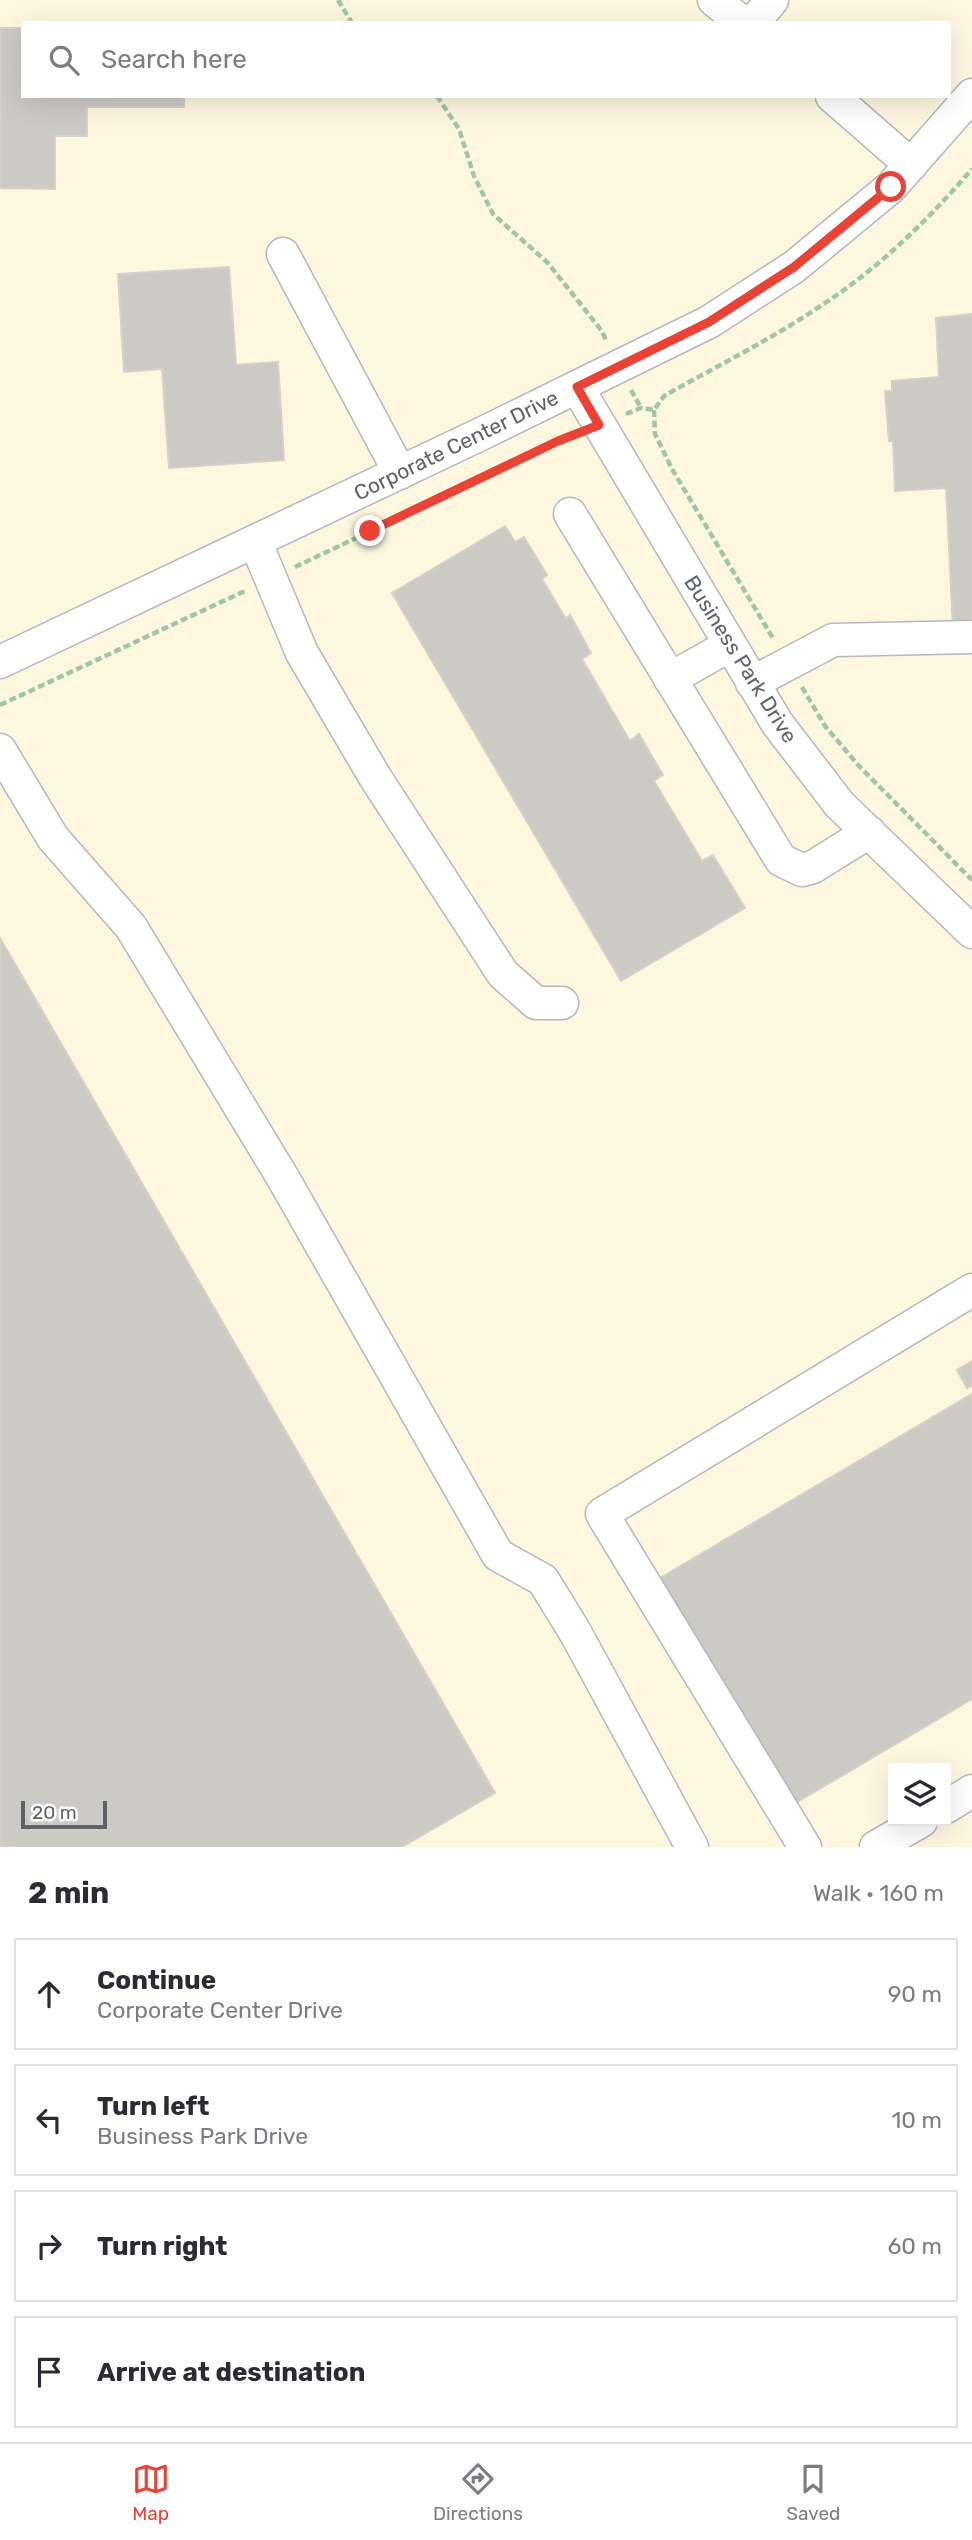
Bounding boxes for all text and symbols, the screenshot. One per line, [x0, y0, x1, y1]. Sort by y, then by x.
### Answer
search box [21, 21, 951, 98]
icon: search [45, 41, 83, 79]
text: Search here [101, 44, 247, 75]
route start [875, 171, 906, 202]
street label: Corporate Center Drive [350, 385, 562, 505]
route end [354, 515, 385, 546]
street label: Business Park Drive [679, 571, 803, 747]
map controls [888, 1763, 951, 1826]
button: layers [888, 1763, 951, 1826]
scale bar [21, 1798, 107, 1830]
text: 20 m [32, 1801, 77, 1824]
text: 2 min [28, 1875, 109, 1911]
text: Walk · 160 m [813, 1879, 944, 1907]
text: Continue [97, 1965, 216, 1996]
icon: ahead [30, 1975, 68, 2013]
text: 90 m [888, 1980, 942, 2008]
text: Corporate Center Drive [97, 1996, 343, 2024]
text: Turn left [97, 2091, 209, 2122]
icon: left [30, 2101, 68, 2139]
text: 10 m [891, 2106, 942, 2134]
text: Business Park Drive [97, 2122, 308, 2150]
icon: right [30, 2227, 68, 2265]
text: Turn right [97, 2231, 227, 2262]
text: 60 m [887, 2232, 942, 2260]
icon: arrive [30, 2353, 68, 2391]
text: Arrive at destination [97, 2357, 365, 2388]
tab: Map [132, 2460, 170, 2525]
tab: Directions [433, 2460, 523, 2525]
tab: Saved [786, 2460, 840, 2525]

